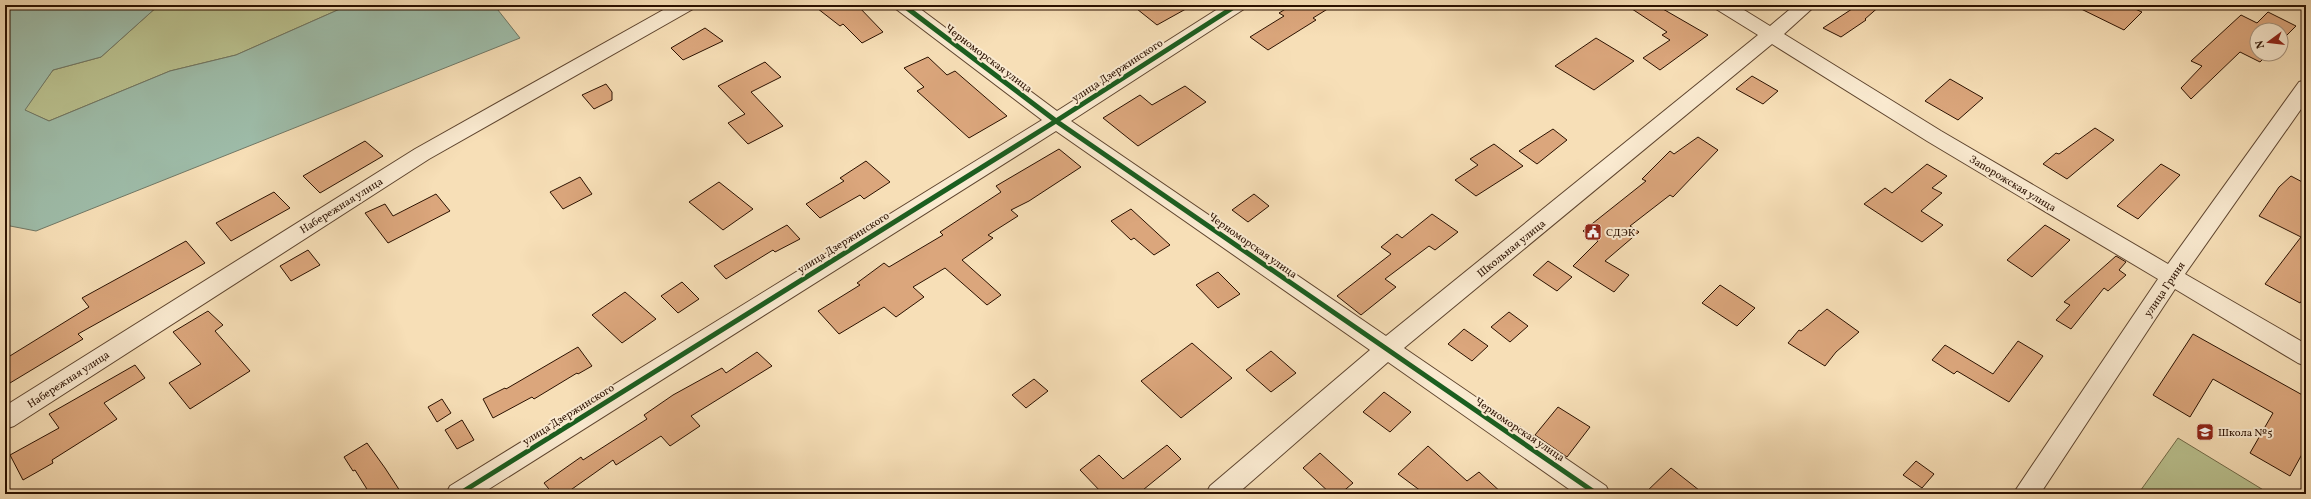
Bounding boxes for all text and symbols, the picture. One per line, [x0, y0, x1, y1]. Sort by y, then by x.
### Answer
street label: Черноморская улица [941, 21, 1035, 97]
north arrow [2249, 22, 2289, 62]
street label: улица Дзержинского [1069, 36, 1166, 106]
text: N [2253, 38, 2269, 50]
street label: Запорожская улица [1966, 152, 2059, 216]
street label: Набережная улица [297, 174, 387, 238]
street label: улица Дзержинского [795, 209, 893, 278]
street label: Черноморская улица [1205, 210, 1300, 283]
street label: Школьная улица [1474, 216, 1550, 282]
public building icon: СДЭК [1583, 222, 1603, 242]
place label: СДЭК [1606, 226, 1636, 241]
street label: улица Гриня [2141, 259, 2189, 321]
street label: Набережная улица [25, 348, 113, 413]
street label: улица Дзержинского [520, 381, 618, 450]
street label: Черноморская улица [1471, 394, 1568, 466]
school or university icon: Школа №5 [2195, 422, 2215, 442]
place label: Школа №5 [2218, 426, 2272, 441]

